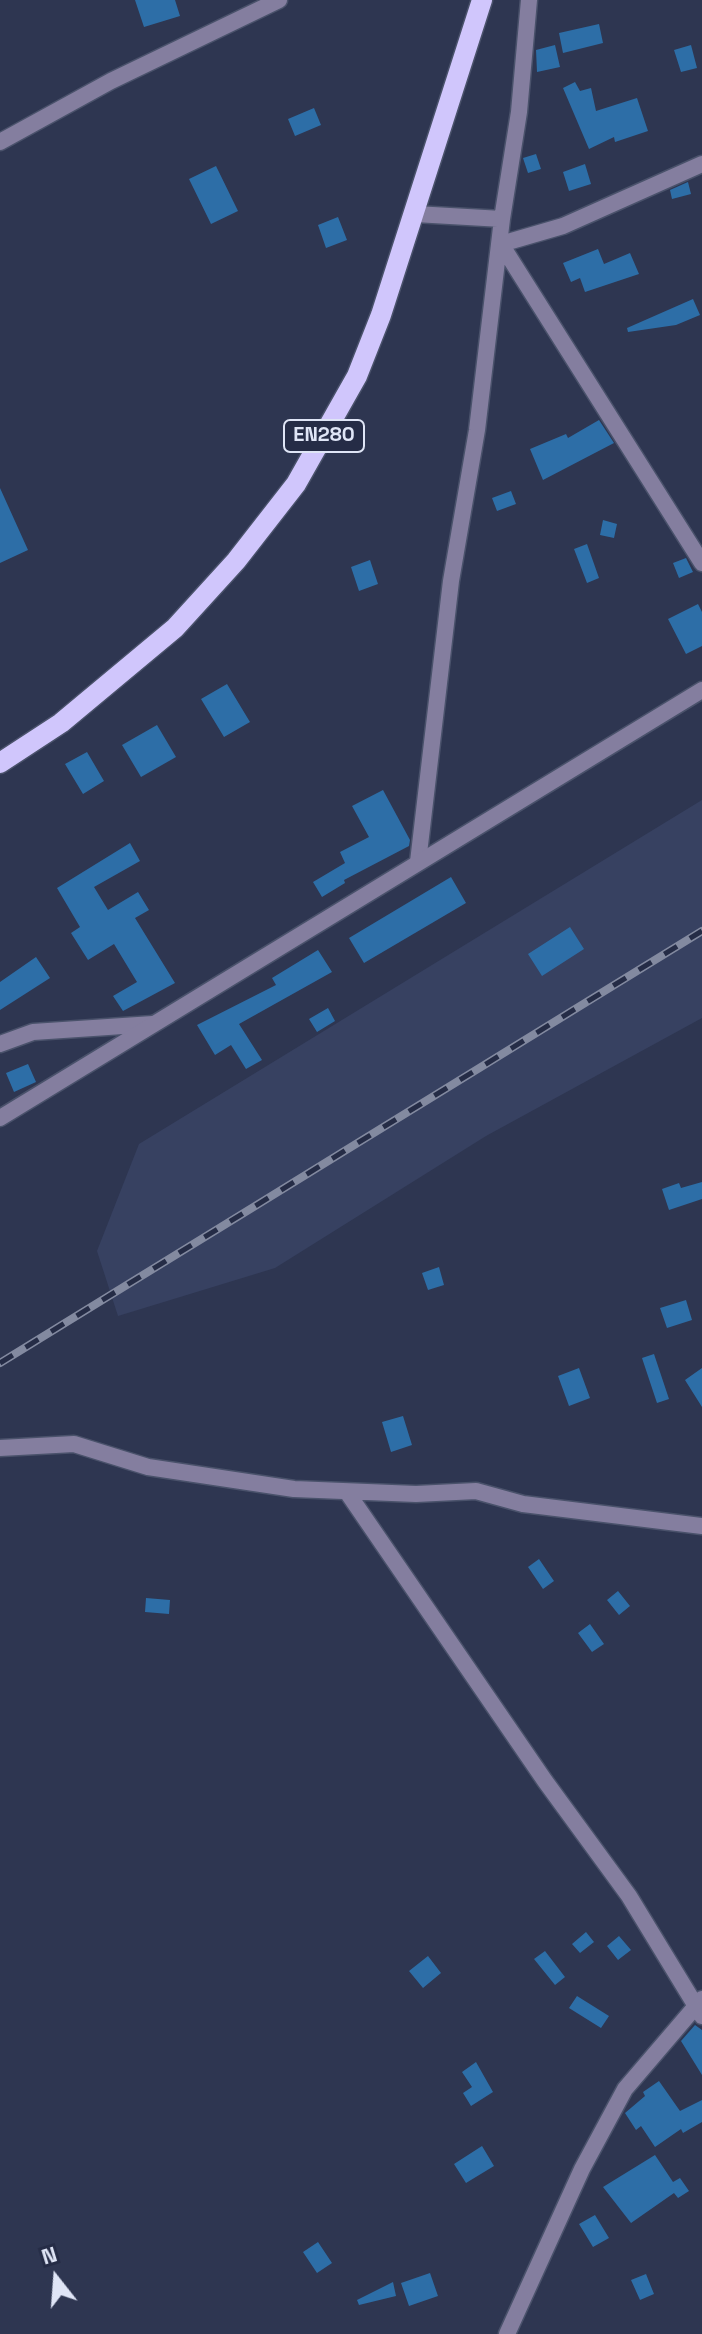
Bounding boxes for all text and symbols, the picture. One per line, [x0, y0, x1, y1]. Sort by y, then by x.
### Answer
road number: EN280 [284, 420, 364, 452]
north arrow [16, 2238, 96, 2318]
text: N [38, 2240, 60, 2271]

